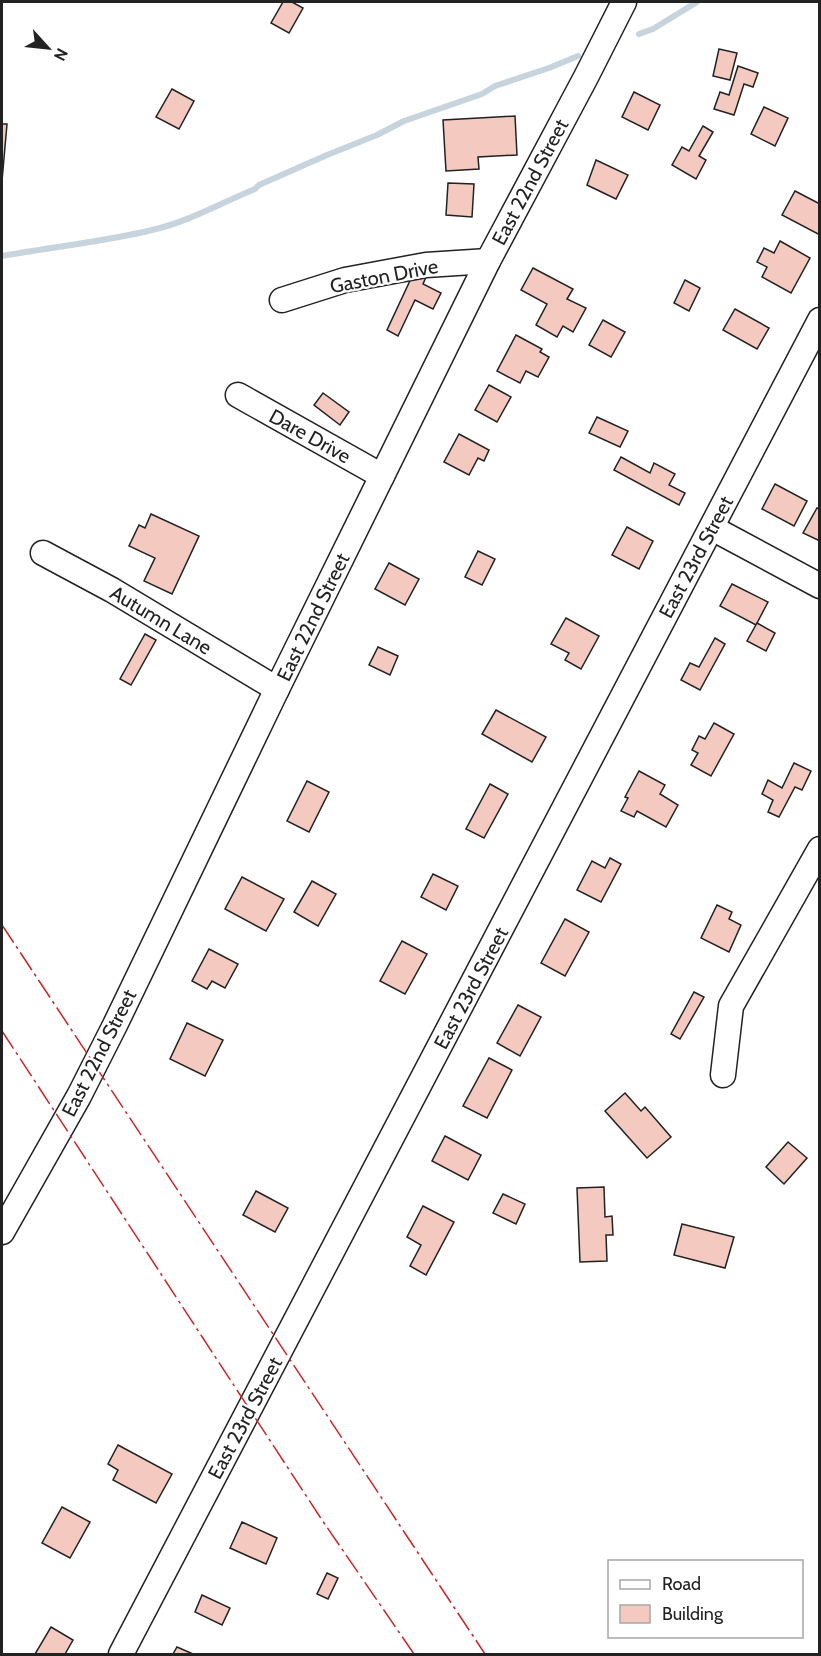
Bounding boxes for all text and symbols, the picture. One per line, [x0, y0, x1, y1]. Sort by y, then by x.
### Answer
north arrow [18, 18, 78, 78]
text: N [50, 45, 72, 64]
street label: East 22nd Street [487, 115, 573, 249]
street label: Gaston Drive [328, 254, 440, 298]
street label: Dare Drive [265, 404, 355, 468]
street label: East 23rd Street [654, 492, 738, 622]
street label: East 22nd Street [272, 549, 354, 685]
street label: Autumn Lane [106, 580, 216, 660]
street label: East 23rd Street [429, 923, 513, 1053]
street label: East 22nd Street [57, 985, 141, 1121]
street label: East 23rd Street [203, 1353, 287, 1483]
legend [608, 1560, 803, 1638]
text: Road [662, 1573, 701, 1595]
text: Building [662, 1603, 724, 1625]

